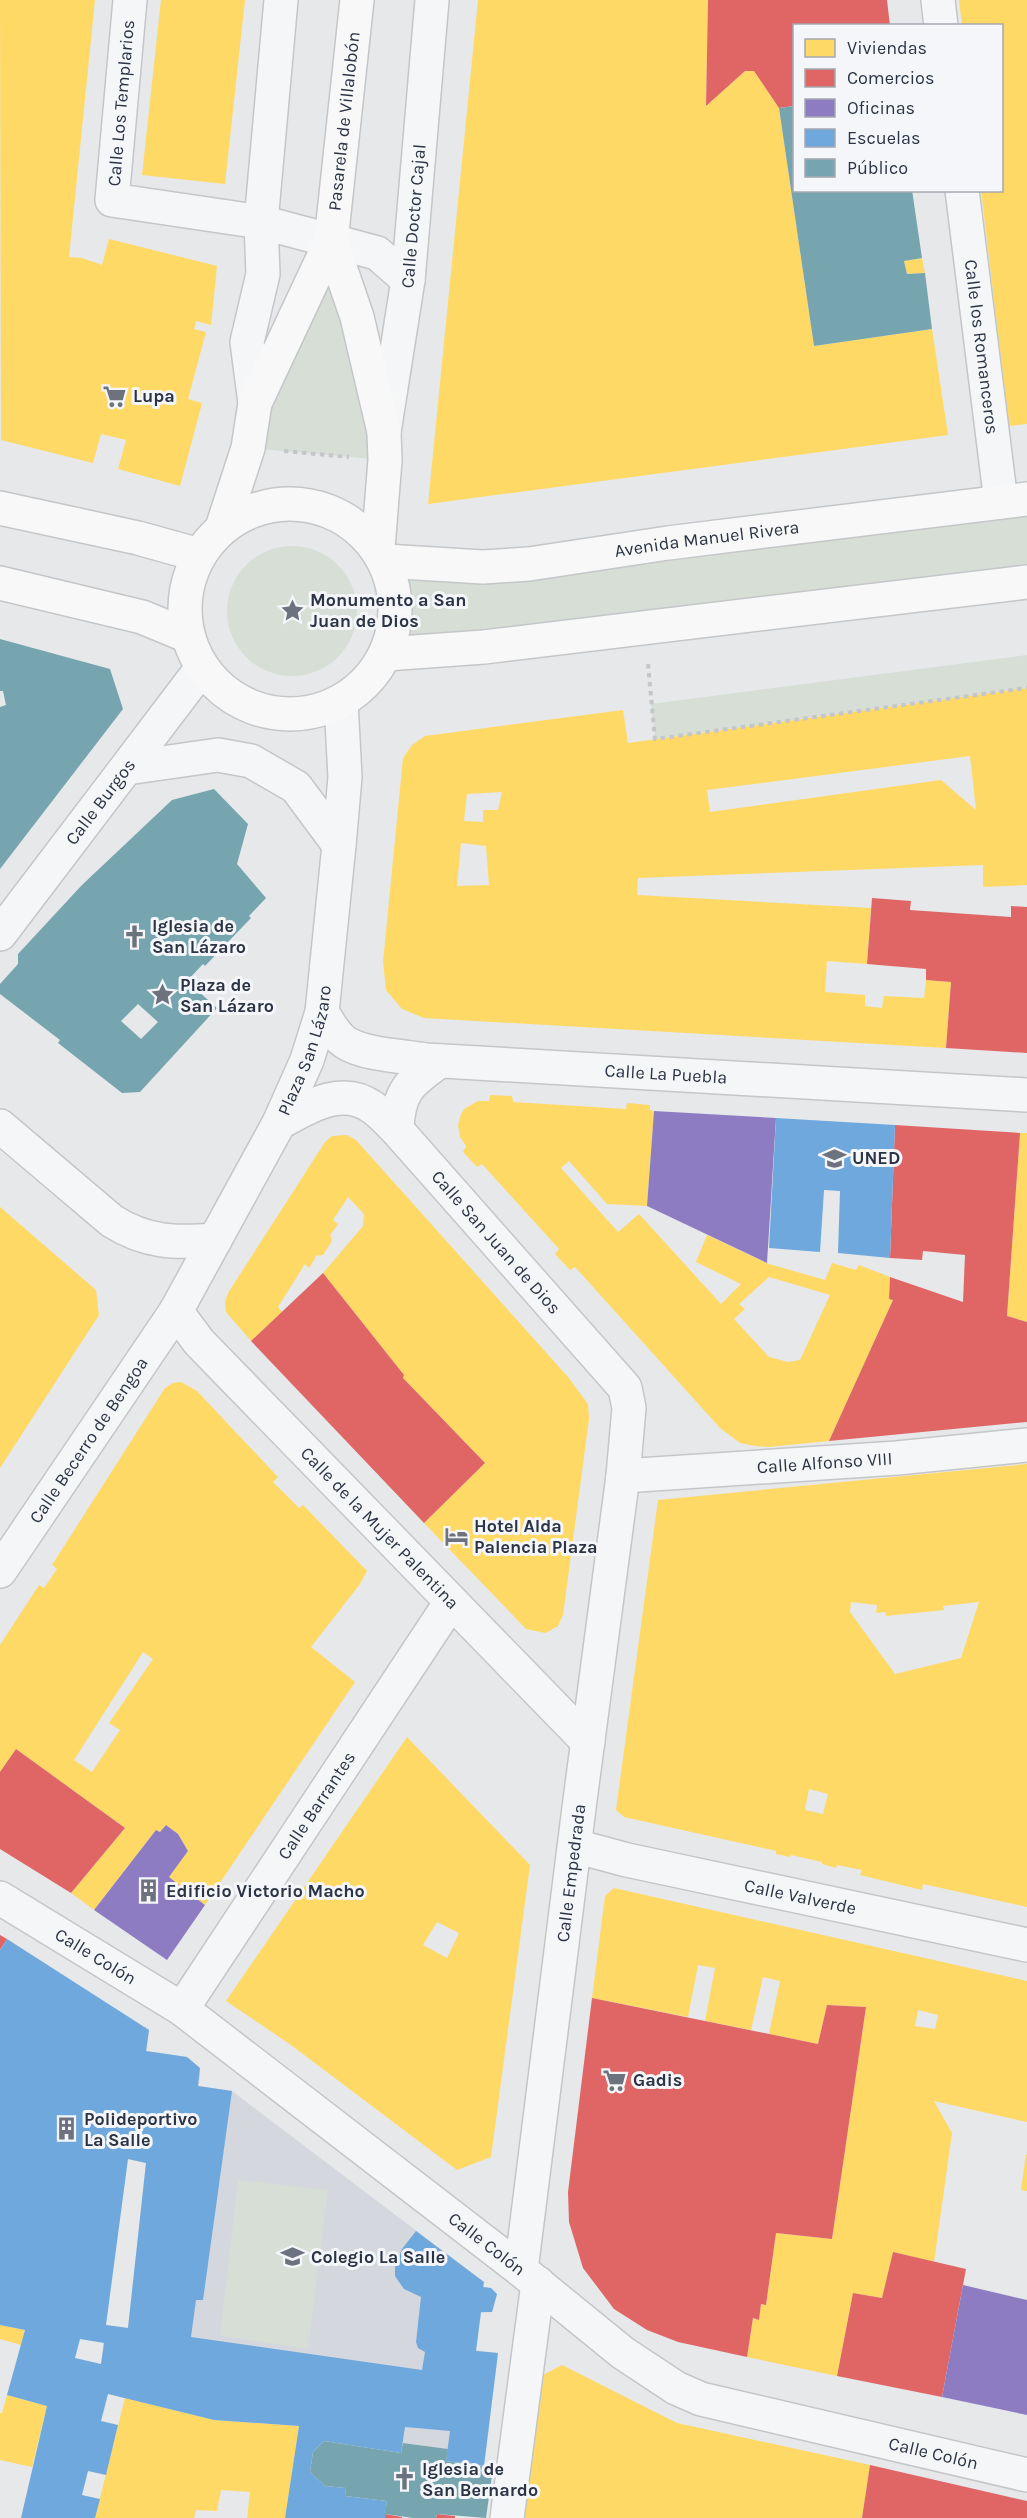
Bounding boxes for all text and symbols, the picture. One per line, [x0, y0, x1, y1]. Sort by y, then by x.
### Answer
street label: Calle Los Templarios [103, 19, 139, 187]
legend [793, 24, 1003, 192]
street label: Pasarela de Villalobón [323, 30, 365, 212]
text: Viviendas [847, 37, 927, 59]
text: Comercios [847, 67, 934, 89]
text: Oficinas [847, 97, 915, 119]
text: Escuelas [847, 127, 920, 149]
street label: Calle Doctor Cajal [396, 143, 431, 290]
text: Público [847, 157, 908, 179]
street label: Calle los Romanceros [960, 258, 1003, 436]
supermarket icon: Lupa [102, 383, 128, 409]
place label: Lupa [133, 385, 175, 407]
street label: Avenida Manuel Rivera [613, 516, 801, 562]
place label: Monumento a San Juan de Dios [310, 589, 466, 632]
place icon: Monumento a San Juan de Dios [279, 597, 305, 623]
street label: Calle Burgos [61, 754, 140, 849]
place label: Iglesia de San Lázaro [152, 915, 246, 958]
church icon: Iglesia de San Lázaro [121, 923, 147, 949]
place label: Plaza de San Lázaro [180, 974, 274, 1017]
place icon: Plaza de San Lázaro [149, 982, 175, 1008]
street label: Plaza San Lázaro [273, 984, 336, 1119]
street label: Calle La Puebla [604, 1059, 728, 1089]
school or university icon: UNED [821, 1145, 847, 1171]
place label: UNED [852, 1147, 900, 1169]
street label: Calle San Juan de Dios [427, 1166, 565, 1319]
street label: Calle Becerro de Bengoa [24, 1353, 153, 1528]
street label: Calle de la Mujer Palentina [296, 1442, 464, 1614]
street label: Calle Alfonso VIII [756, 1447, 893, 1478]
place label: Hotel Alda Palencia Plaza [474, 1515, 598, 1558]
hotel icon: Hotel Alda Palencia Plaza [443, 1523, 469, 1549]
street label: Calle Barrantes [273, 1747, 360, 1864]
street label: Calle Empedrada [552, 1803, 590, 1943]
street label: Calle Valverde [742, 1874, 858, 1919]
building icon: Edificio Victorio Macho [135, 1878, 161, 1904]
place label: Edificio Victorio Macho [166, 1880, 365, 1902]
street label: Calle Colón [51, 1923, 140, 1989]
supermarket icon: Gadis [602, 2067, 628, 2093]
place label: Gadis [633, 2069, 682, 2091]
place label: Polideportivo La Salle [84, 2108, 197, 2151]
building icon: Polideportivo La Salle [53, 2116, 79, 2142]
street label: Calle Colón [444, 2207, 530, 2280]
school or university icon: Colegio La Salle [280, 2244, 306, 2270]
place label: Colegio La Salle [311, 2246, 445, 2268]
street label: Calle Colón [886, 2432, 980, 2474]
place label: Iglesia de San Bernardo [422, 2458, 538, 2501]
church icon: Iglesia de San Bernardo [391, 2466, 417, 2492]

